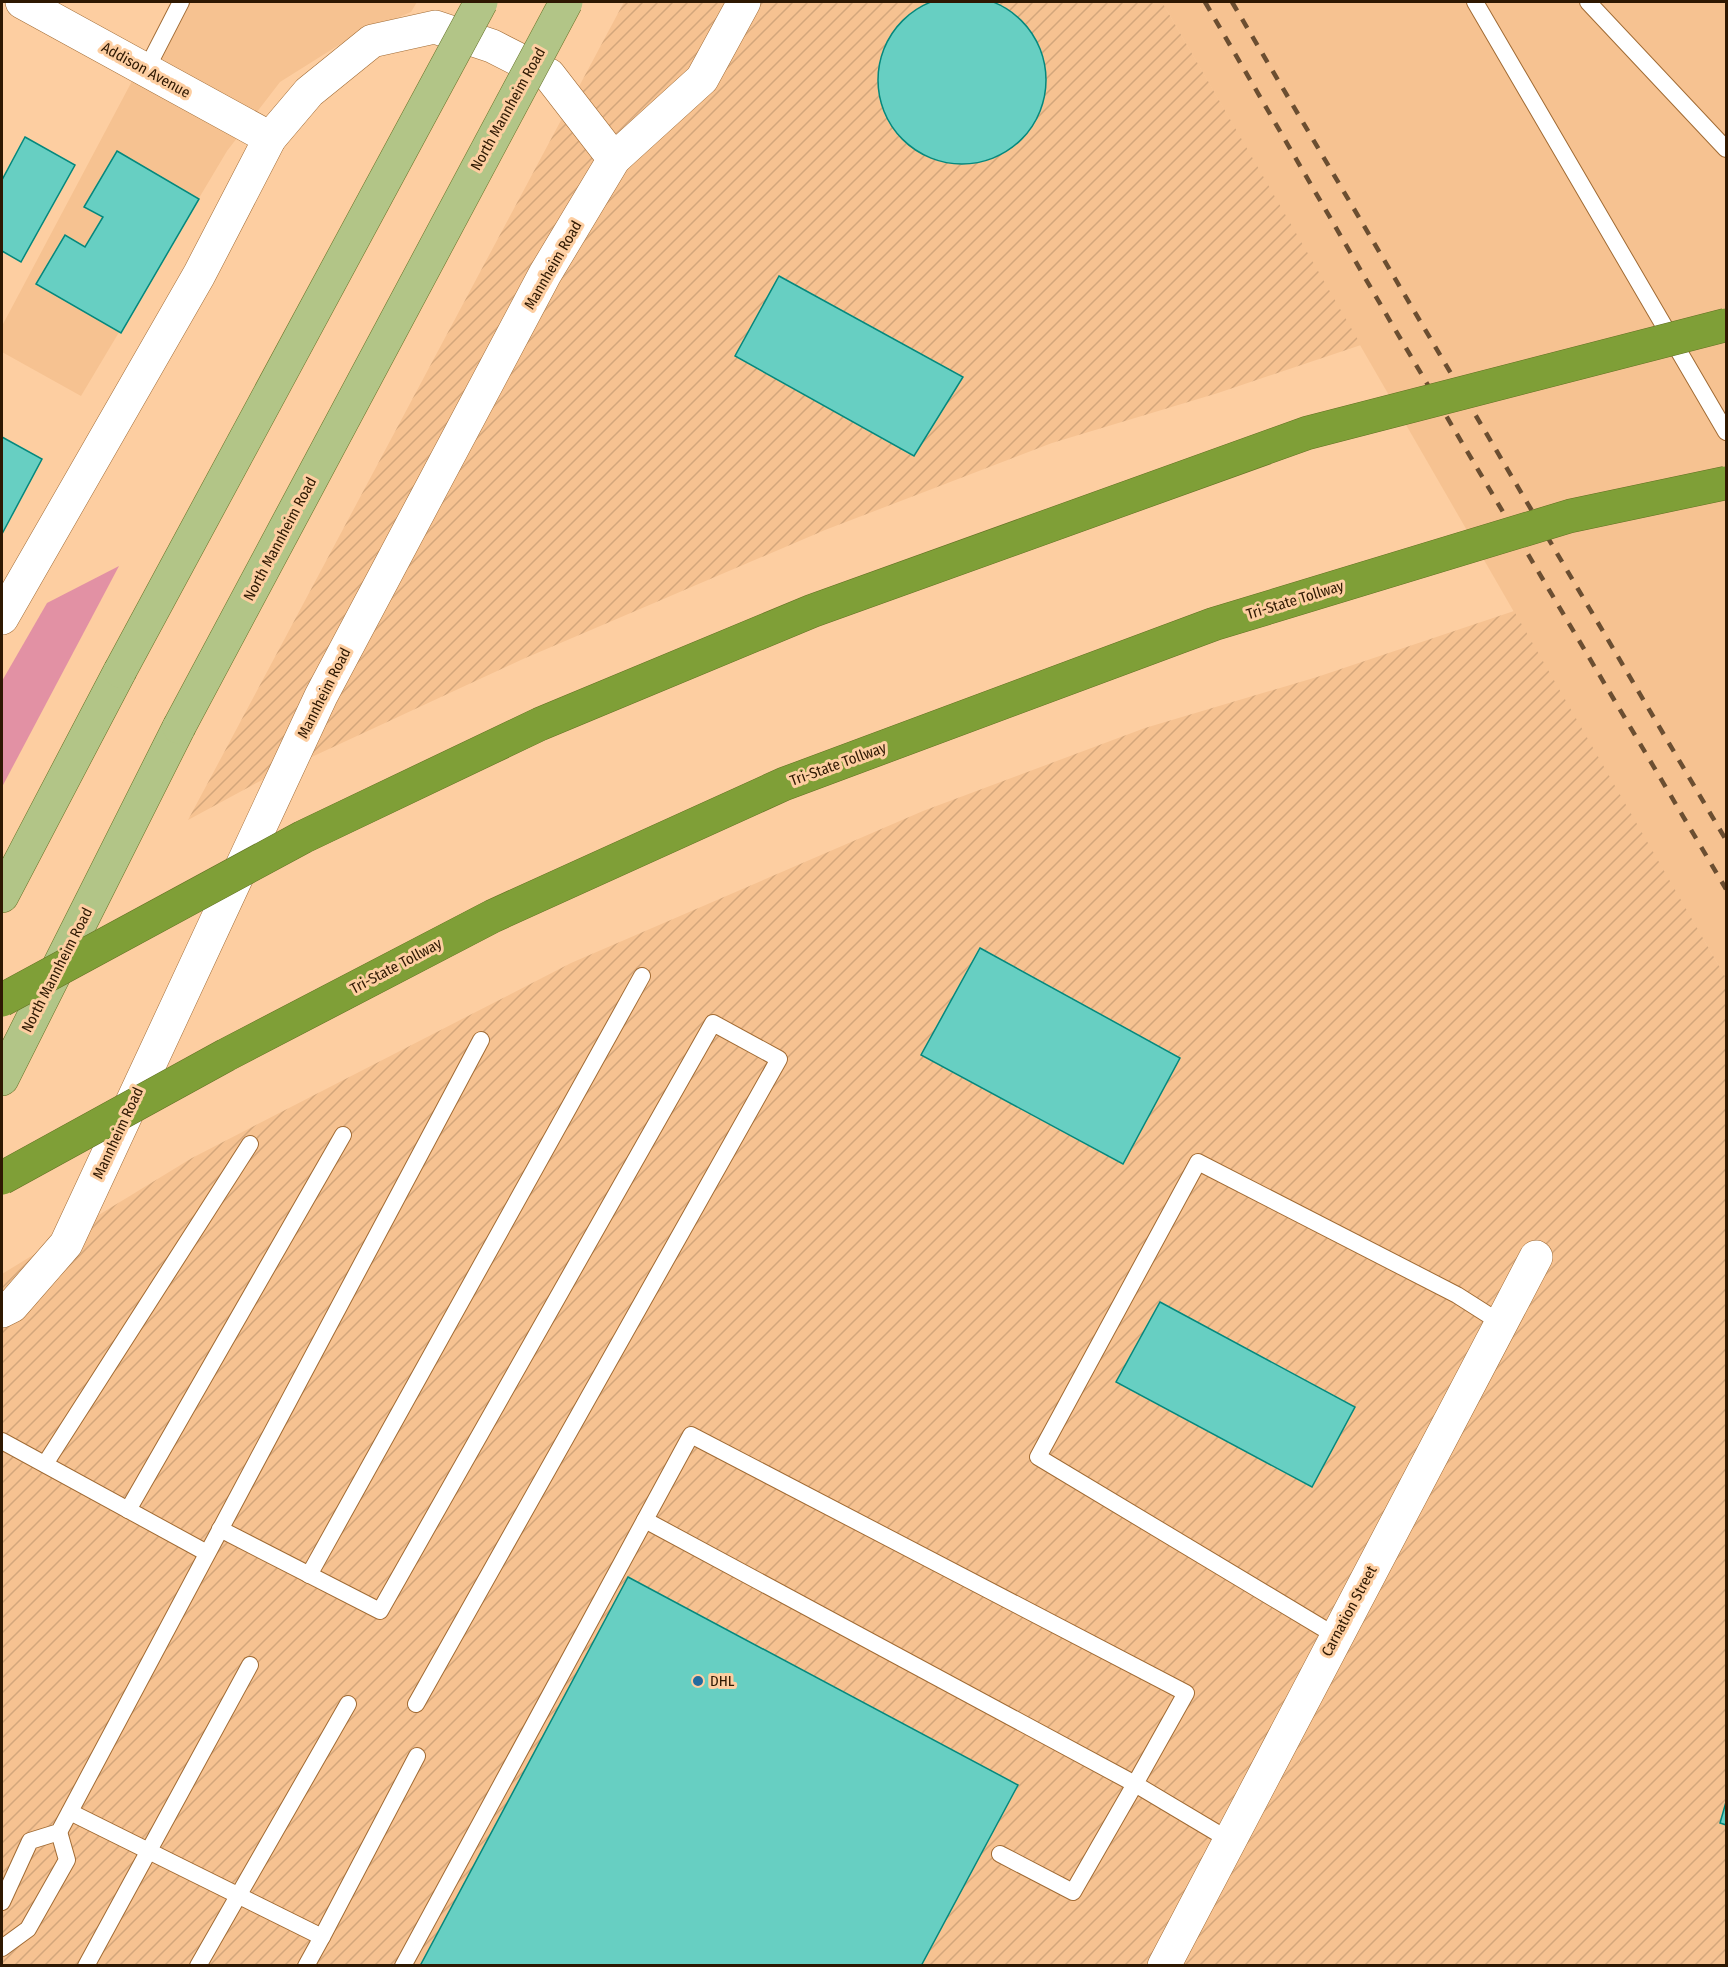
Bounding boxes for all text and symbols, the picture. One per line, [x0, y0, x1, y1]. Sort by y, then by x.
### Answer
street label: Addison Avenue [99, 38, 193, 102]
street label: North Mannheim Road [467, 44, 549, 174]
street label: Mannheim Road [520, 218, 586, 312]
street label: North Mannheim Road [240, 474, 320, 604]
street label: Tri-State Tollway [1244, 577, 1346, 623]
street label: Mannheim Road [293, 645, 355, 741]
street label: Tri-State Tollway [787, 738, 889, 790]
street label: North Mannheim Road [18, 905, 96, 1035]
street label: Tri-State Tollway [347, 934, 445, 998]
street label: Mannheim Road [89, 1084, 147, 1182]
street label: Carnation Street [1318, 1562, 1381, 1659]
place label: DHL [710, 1672, 735, 1690]
marker: DHL [691, 1674, 705, 1688]

